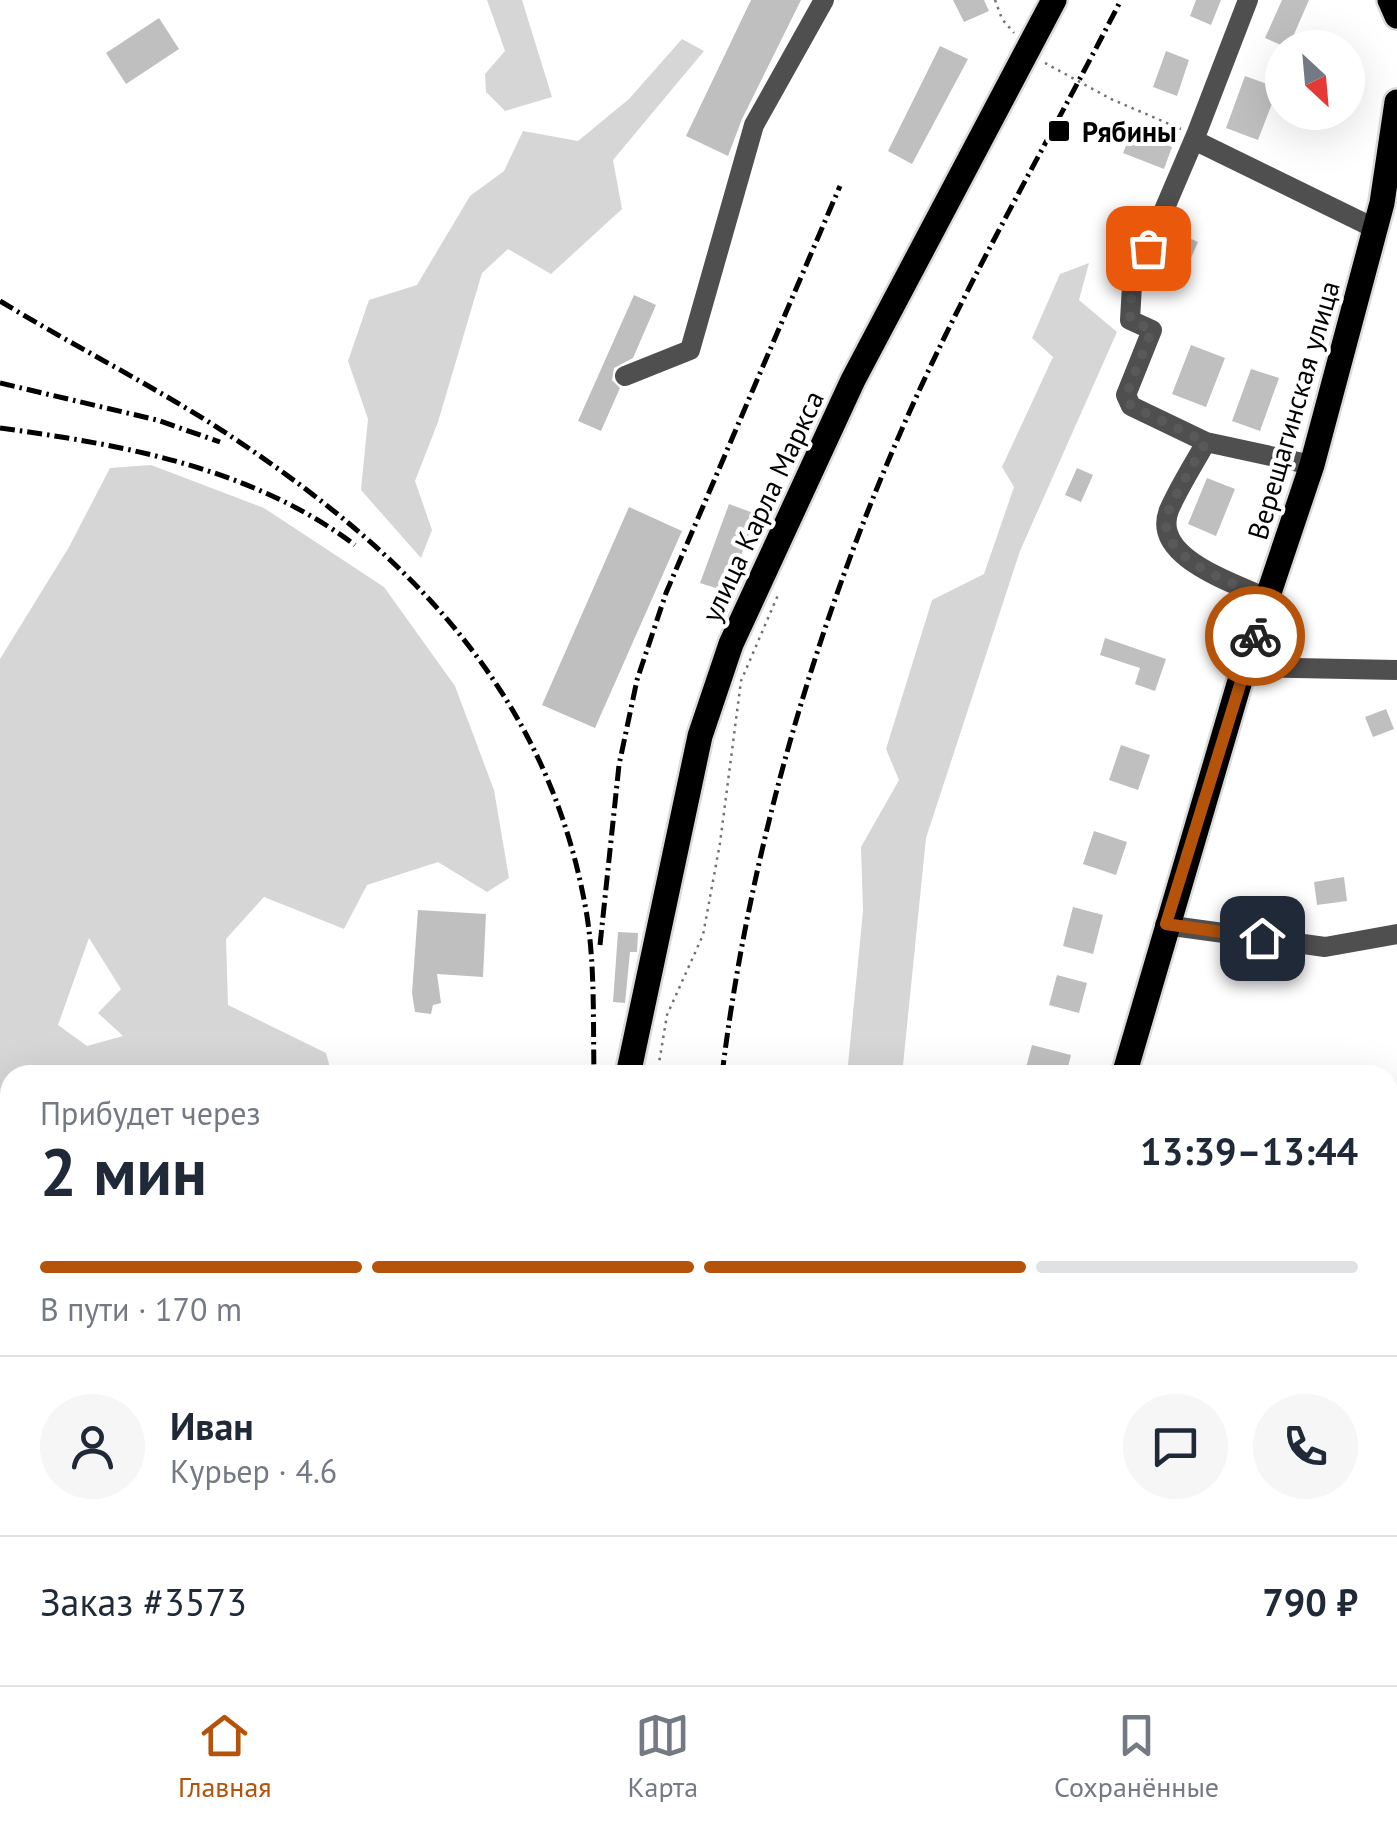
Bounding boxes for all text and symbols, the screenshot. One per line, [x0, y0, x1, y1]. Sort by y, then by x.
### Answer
north arrow [1265, 30, 1365, 130]
map controls [1265, 30, 1365, 130]
place label: Рябины [1082, 113, 1177, 150]
marker: Рябины [1046, 118, 1072, 144]
pin [1106, 206, 1191, 291]
icon: bag [1121, 221, 1176, 276]
street label: Верещагинская улица [1238, 276, 1348, 544]
street label: улица Карла Маркса [692, 384, 832, 628]
courier [1205, 586, 1305, 686]
icon: bike [1228, 609, 1283, 664]
pin [1220, 896, 1305, 981]
icon: home [1235, 911, 1290, 966]
text: Прибудет через [40, 1092, 261, 1134]
text: 13:39–13:44 [1140, 1126, 1358, 1175]
text: 2 мин [40, 1129, 207, 1213]
text: В пути · 170 m [40, 1288, 242, 1330]
button: person [40, 1394, 145, 1499]
button: chat [1123, 1394, 1228, 1499]
button: phone [1253, 1394, 1358, 1499]
text: Иван [170, 1401, 254, 1450]
text: Курьер · 4.6 [170, 1450, 337, 1492]
text: Заказ #3573 [40, 1577, 247, 1626]
text: 790 ₽ [1262, 1577, 1358, 1626]
tab: Главная [178, 1708, 272, 1805]
tab: Карта [627, 1708, 698, 1805]
tab: Сохранённые [1054, 1708, 1219, 1805]

